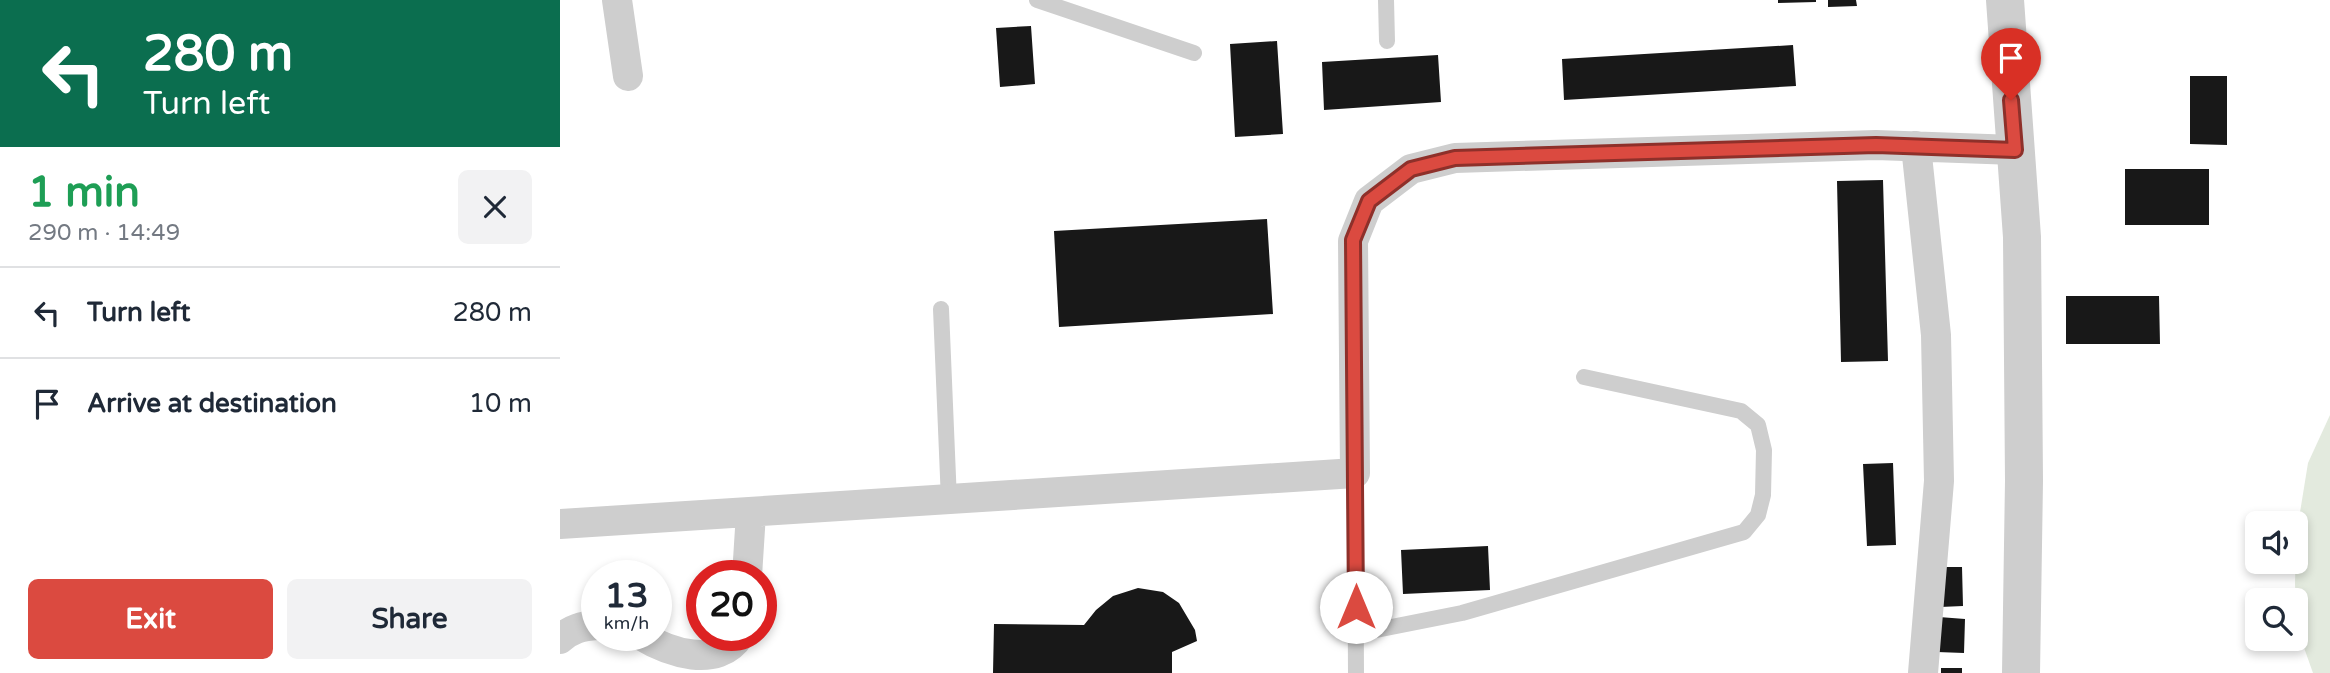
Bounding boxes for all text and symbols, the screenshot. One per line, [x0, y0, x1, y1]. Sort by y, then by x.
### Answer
text: 280 m [143, 25, 293, 84]
icon: left [28, 28, 119, 119]
pin [1981, 28, 2041, 100]
icon: arrive [1992, 39, 2030, 77]
text: Turn left [143, 85, 270, 123]
text: 1 min [28, 167, 140, 218]
button: close [458, 170, 532, 244]
text: 290 m · 14:49 [28, 219, 180, 247]
icon: left [28, 294, 66, 332]
text: Turn left [87, 297, 190, 328]
text: 280 m [452, 297, 532, 328]
icon: arrive [28, 385, 66, 423]
text: Arrive at destination [87, 388, 337, 419]
text: 10 m [469, 388, 532, 419]
map controls [2245, 511, 2308, 651]
button: sound [2245, 511, 2308, 574]
speed limit sign: 20 [686, 560, 777, 651]
position arrow [1319, 570, 1393, 644]
text: 13 [605, 575, 648, 617]
button: Exit [28, 579, 273, 659]
button: Share [287, 579, 532, 659]
button: search [2245, 588, 2308, 651]
text: km/h [604, 612, 649, 634]

